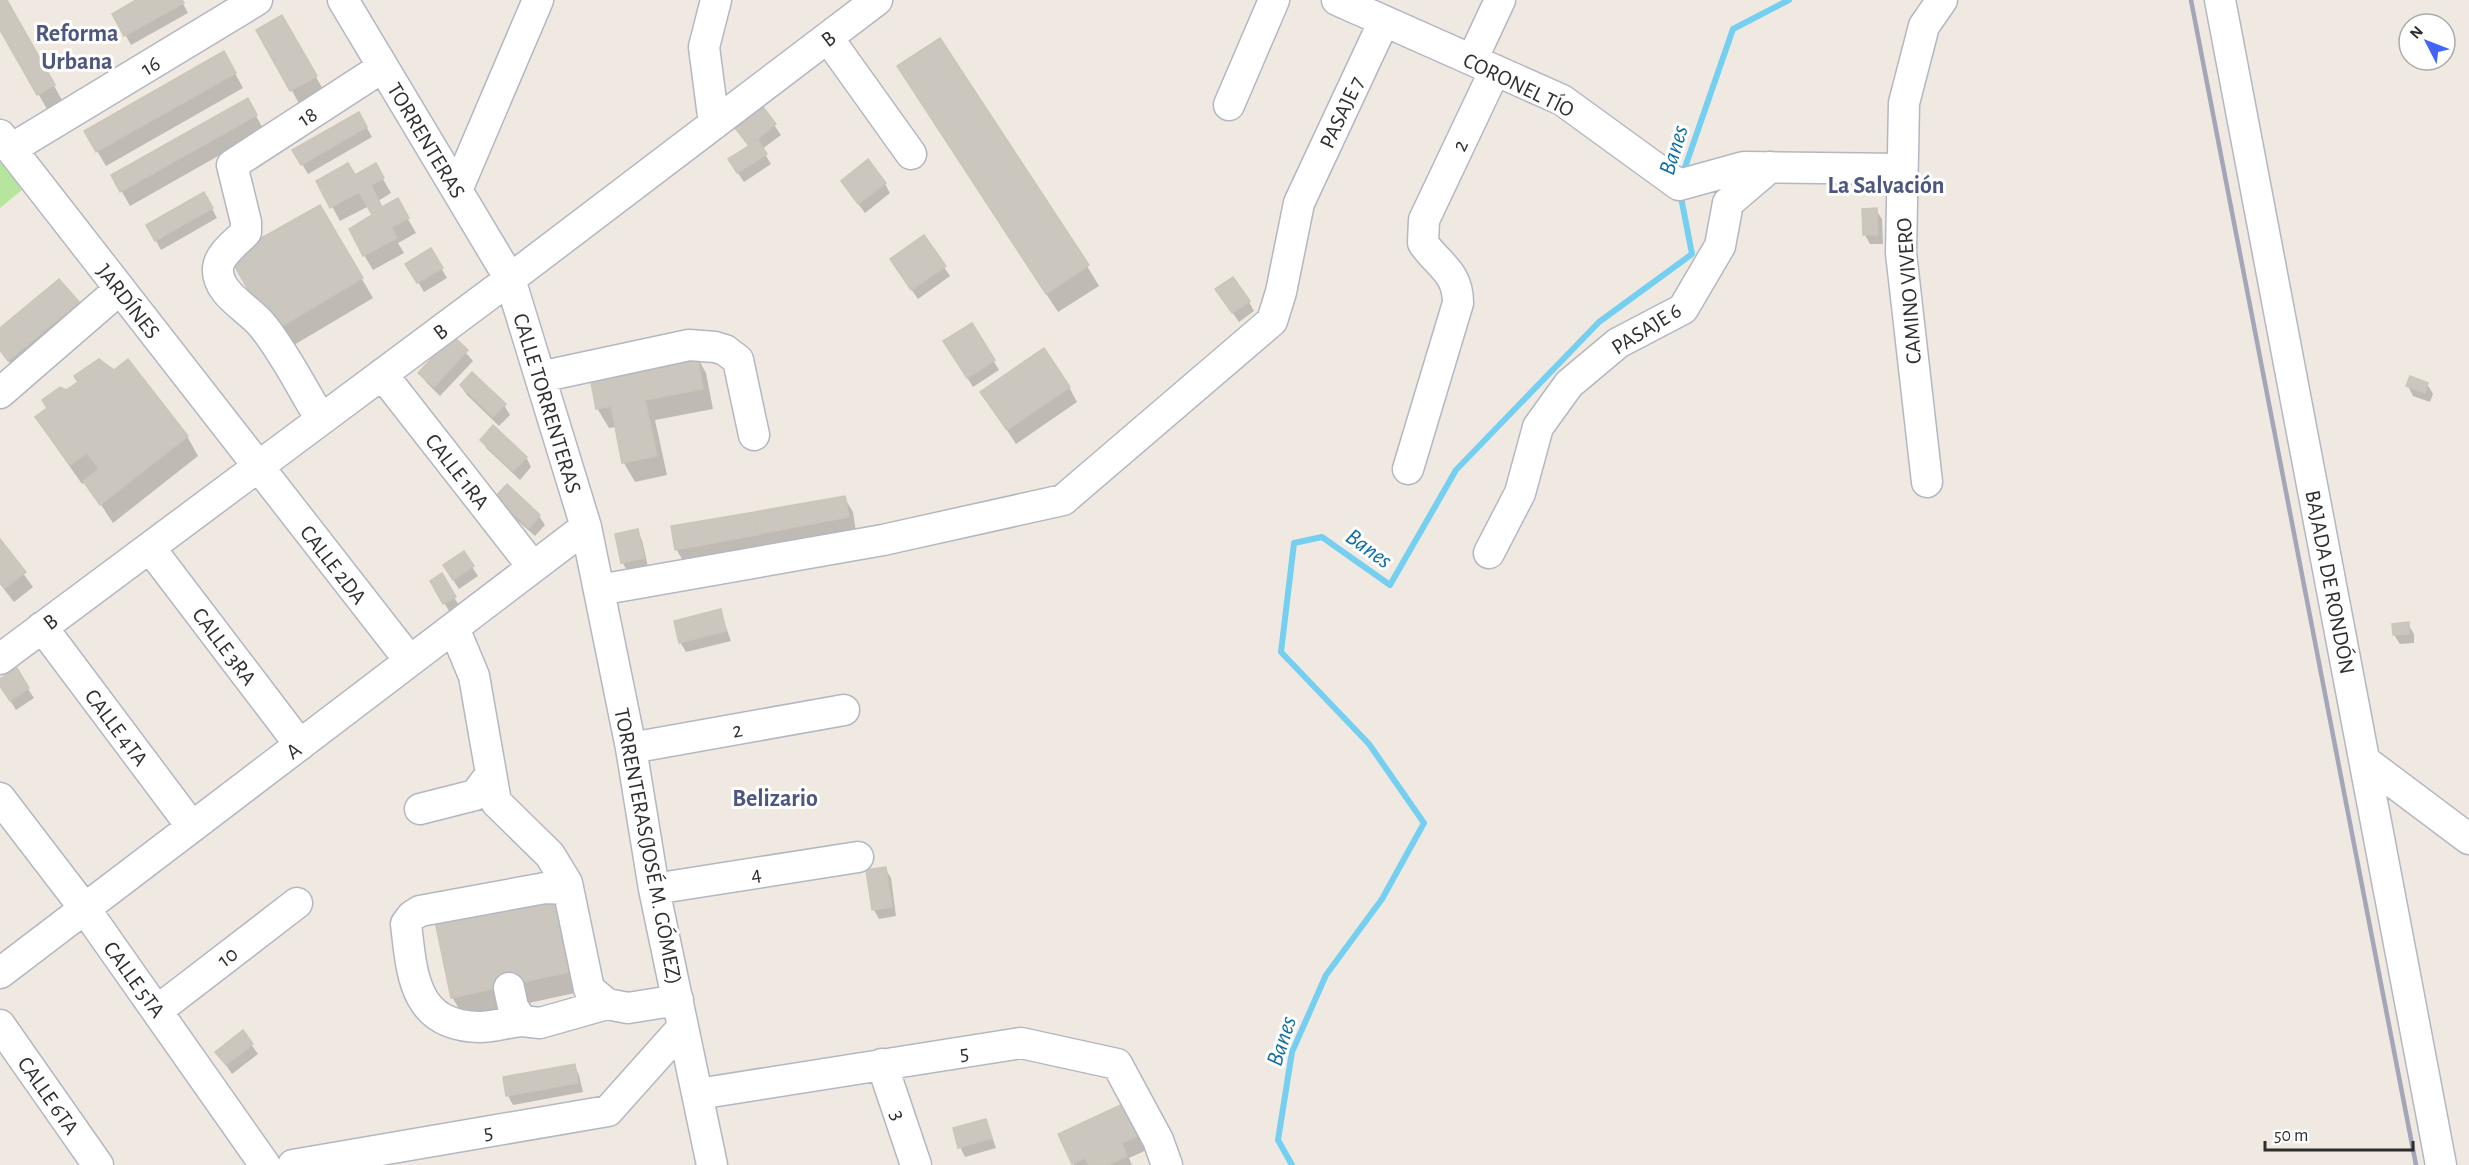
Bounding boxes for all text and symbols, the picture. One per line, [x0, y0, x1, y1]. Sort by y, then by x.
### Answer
north arrow [2397, 12, 2457, 72]
district label: Reforma Urbana [35, 22, 119, 74]
text: N [2407, 23, 2426, 42]
street label: B [817, 26, 840, 51]
street label: CORONEL TÍO [1460, 48, 1578, 121]
street label: 16 [137, 52, 164, 80]
street label: PASAJE 7 [1316, 73, 1368, 152]
street label: TORRENTERAS [383, 79, 469, 202]
street label: 18 [294, 103, 321, 131]
water label: Banes [1655, 122, 1693, 178]
street label: 2 [1448, 136, 1472, 155]
district label: La Salvación [1828, 174, 1944, 198]
street label: CAMINO VIVERO [1893, 217, 1925, 365]
street label: JARDÍNES [92, 260, 165, 343]
street label: PASAJE 6 [1608, 299, 1685, 359]
street label: CALLE TORRENTERAS [509, 311, 585, 496]
street label: B [429, 319, 452, 344]
street label: CALLE 1RA [421, 430, 494, 514]
street label: BAJADA DE RONDÓN [2301, 488, 2360, 676]
street label: CALLE 2DA [296, 521, 371, 608]
water label: Banes [1341, 524, 1396, 574]
street label: CALLE 3RA [188, 604, 260, 690]
street label: B [39, 609, 62, 634]
street label: CALLE 4TA [80, 685, 152, 770]
street label: TORRENTERAS(JOSÉ M. GÓMEZ) [610, 706, 687, 986]
street label: 2 [730, 718, 744, 742]
street label: A [282, 738, 306, 763]
district label: Belizario [732, 787, 818, 811]
street label: 4 [749, 862, 763, 886]
street label: CALLE 5TA [99, 937, 169, 1022]
street label: 10 [213, 942, 242, 971]
water label: Banes [1263, 1013, 1301, 1069]
street label: 5 [958, 1041, 970, 1065]
street label: CALLE 6TA [14, 1053, 83, 1139]
street label: 3 [886, 1107, 910, 1123]
scale bar [2265, 1114, 2414, 1152]
street label: 5 [482, 1120, 495, 1144]
text: 50 m [2274, 1127, 2308, 1145]

